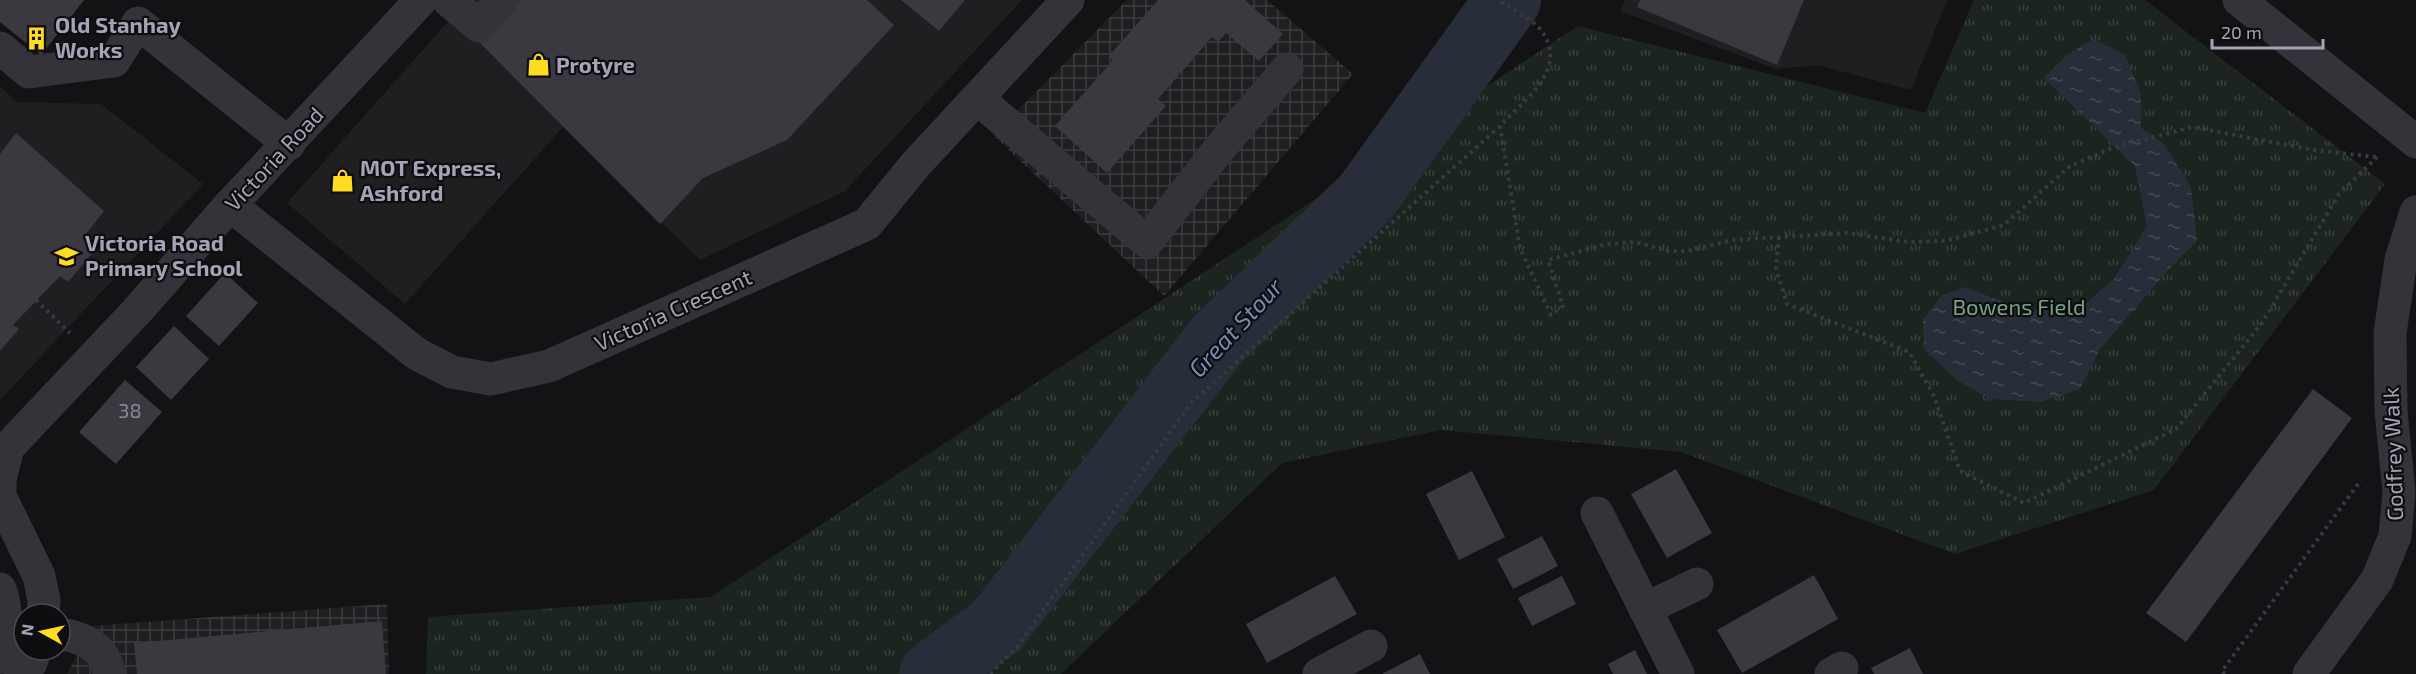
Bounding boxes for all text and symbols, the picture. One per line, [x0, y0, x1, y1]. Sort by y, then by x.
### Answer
place label: Old Stanhay Works [55, 11, 182, 62]
scale bar [2212, 12, 2323, 50]
text: 20 m [2221, 21, 2262, 43]
building icon: Old Stanhay Works [24, 25, 50, 51]
place label: Protyre [556, 51, 635, 78]
shop icon: Protyre [525, 52, 551, 78]
street label: Victoria Road [219, 101, 328, 216]
place label: MOT Express, Ashford [360, 154, 501, 205]
shop icon: MOT Express, Ashford [329, 168, 355, 194]
place label: Victoria Road Primary School [85, 229, 243, 281]
school or university icon: Victoria Road Primary School [54, 243, 80, 269]
street label: Victoria Crescent [590, 263, 755, 355]
water label: Great Stour [1182, 271, 1288, 382]
park label: Bowens Field [1952, 293, 2086, 319]
street label: Godfrey Walk [2377, 387, 2407, 521]
house number: 38 [118, 398, 142, 422]
north arrow [12, 602, 72, 662]
text: N [16, 623, 37, 637]

